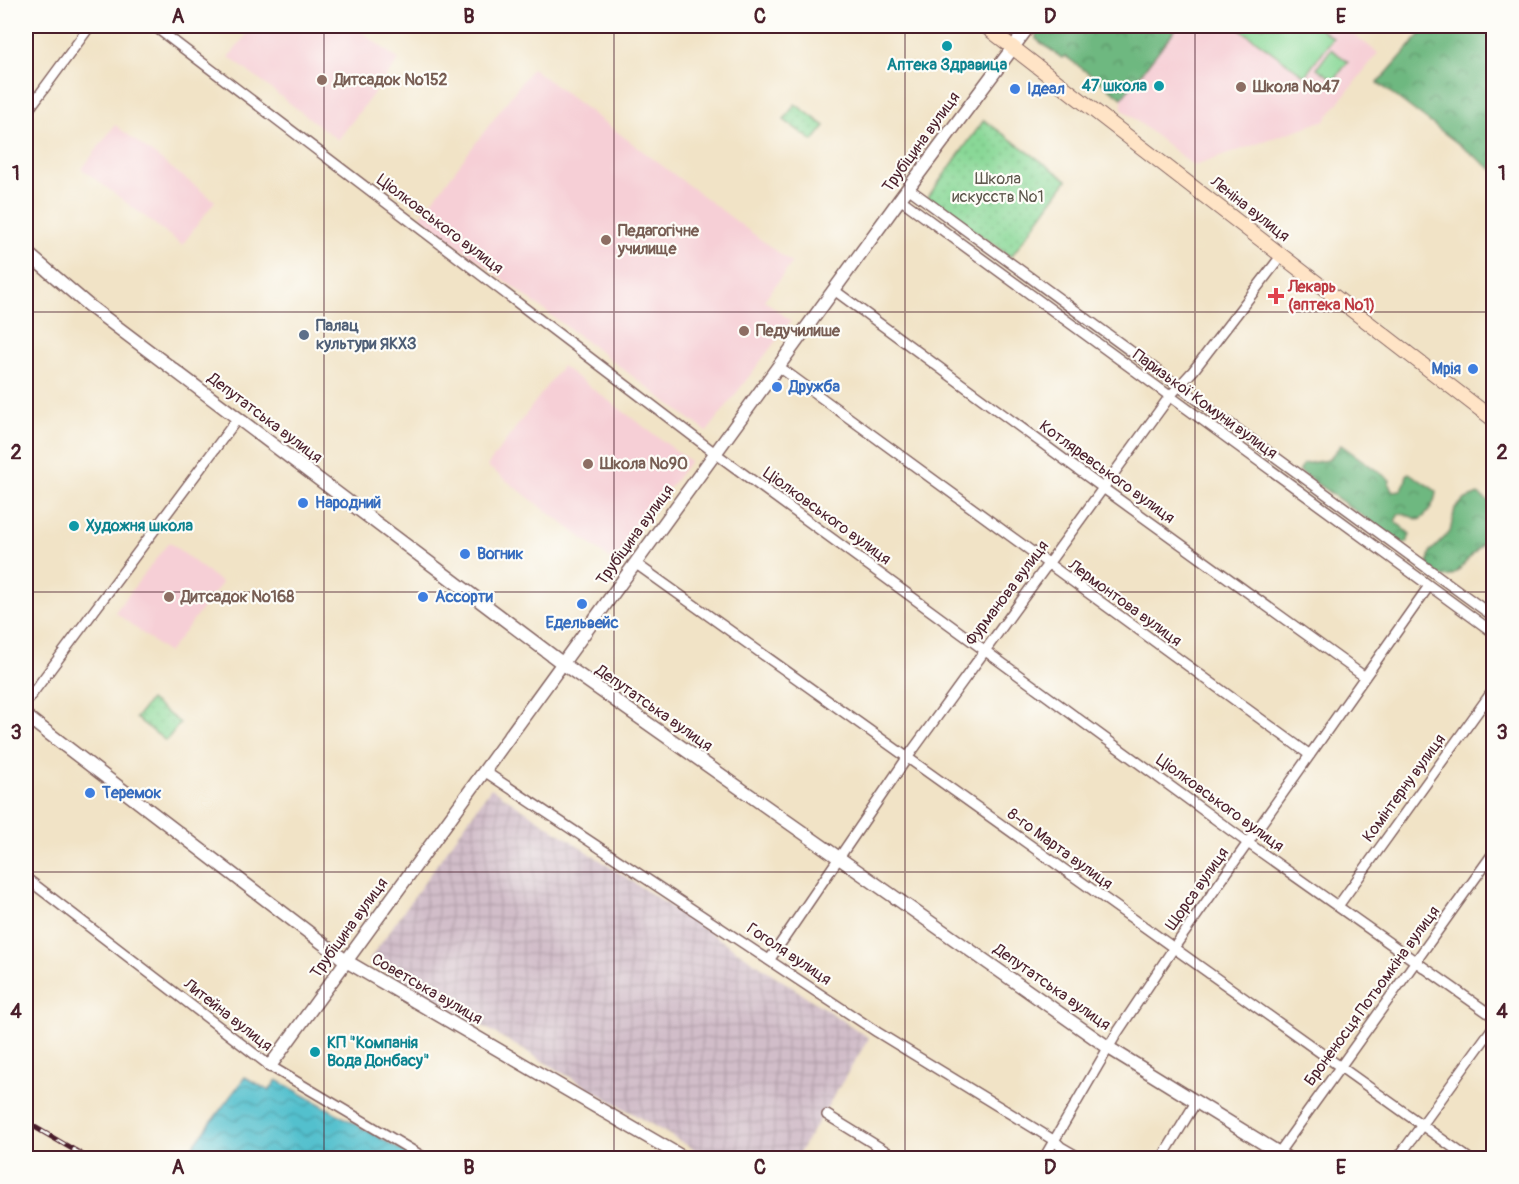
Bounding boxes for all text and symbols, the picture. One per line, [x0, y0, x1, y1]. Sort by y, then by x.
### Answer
text: A [172, 4, 185, 29]
text: B [463, 4, 475, 29]
text: C [754, 4, 766, 29]
text: D [1044, 4, 1057, 29]
text: E [1336, 4, 1347, 29]
marker: Аптека Здравица [940, 39, 954, 53]
place label: Аптека Здравица [887, 55, 1008, 75]
place label: Дитсадок №152 [333, 70, 448, 90]
marker: Дитсадок №152 [315, 73, 329, 87]
place label: 47 школа [1082, 76, 1148, 96]
place label: Школа №47 [1252, 77, 1340, 97]
place label: Ідеал [1027, 79, 1065, 99]
marker: 47 школа [1152, 79, 1166, 93]
marker: Школа №47 [1234, 80, 1248, 94]
marker: Ідеал [1008, 82, 1022, 96]
street label: Трубіцина вулиця [878, 88, 964, 196]
text: 1 [12, 161, 20, 186]
text: 1 [1498, 161, 1506, 186]
park label: Школа искусств №1 [952, 169, 1044, 207]
street label: Ціолковського вулиця [373, 170, 507, 278]
street label: Леніна вулиця [1206, 171, 1294, 246]
place label: Педагогічне училище [617, 221, 700, 259]
marker: Педагогічне училище [599, 233, 613, 247]
place label: Лекарь (аптека №1) [1287, 277, 1375, 315]
marker: Лекарь (аптека №1) [1269, 289, 1283, 303]
place label: Палац культури ЯКХЗ [316, 316, 417, 354]
place label: Педучилише [756, 321, 841, 341]
marker: Педучилише [737, 324, 751, 338]
marker: Палац культури ЯКХЗ [297, 328, 311, 342]
street label: Паризької Комуни вулиця [1129, 345, 1281, 463]
place label: Мрія [1432, 359, 1461, 379]
marker: Мрія [1466, 362, 1480, 376]
street label: Депутатська вулиця [203, 368, 326, 468]
place label: Дружба [788, 377, 840, 397]
marker: Дружба [770, 380, 784, 394]
street label: Котляревського вулиця [1035, 416, 1179, 528]
text: 2 [10, 440, 22, 465]
text: 2 [1496, 440, 1508, 465]
place label: Школа №90 [599, 454, 688, 474]
marker: Школа №90 [581, 457, 595, 471]
street label: Ціолковського вулиця [759, 463, 895, 569]
street label: Трубіцина вулиця [592, 481, 678, 589]
place label: Народний [315, 493, 381, 513]
marker: Народний [296, 496, 310, 510]
place label: Художня школа [86, 516, 193, 536]
marker: Художня школа [67, 519, 81, 533]
street label: Фурманова вулиця [961, 537, 1053, 649]
place label: Вогник [477, 544, 523, 564]
marker: Вогник [458, 547, 472, 561]
street label: Лермонтова вулиця [1064, 555, 1186, 651]
place label: Дитсадок №168 [180, 587, 294, 607]
place label: Ассорти [435, 587, 494, 607]
marker: Дитсадок №168 [162, 590, 176, 604]
marker: Ассорти [416, 590, 430, 604]
marker: Едельвейс [575, 597, 589, 611]
place label: Едельвейс [545, 613, 619, 633]
street label: Депутатська вулиця [591, 660, 716, 756]
text: 3 [10, 720, 22, 745]
text: 3 [1496, 720, 1508, 745]
street label: Комінтерну вулиця [1358, 730, 1450, 846]
street label: Ціолковського вулиця [1152, 750, 1288, 856]
place label: Теремок [101, 783, 162, 803]
marker: Теремок [83, 786, 97, 800]
street label: 8-го Марта вулиця [1003, 804, 1117, 894]
street label: Щорса вулиця [1161, 843, 1233, 935]
street label: Трубіцина вулиця [306, 874, 392, 982]
street label: Броненосця Потьомкіна вулиця [1300, 902, 1444, 1090]
street label: Гоголя вулиця [743, 918, 835, 990]
street label: Депутатська вулиця [989, 939, 1114, 1035]
street label: Советська вулиця [368, 949, 486, 1029]
street label: Литейна вулиця [179, 974, 276, 1056]
text: 4 [10, 999, 22, 1024]
text: 4 [1496, 999, 1508, 1024]
place label: КП "Компанія Вода Донбасу" [327, 1033, 429, 1071]
marker: КП "Компанія Вода Донбасу" [308, 1045, 322, 1059]
text: A [172, 1155, 185, 1180]
text: B [463, 1155, 475, 1180]
text: C [754, 1155, 766, 1180]
text: D [1044, 1155, 1057, 1180]
text: E [1336, 1155, 1347, 1180]

